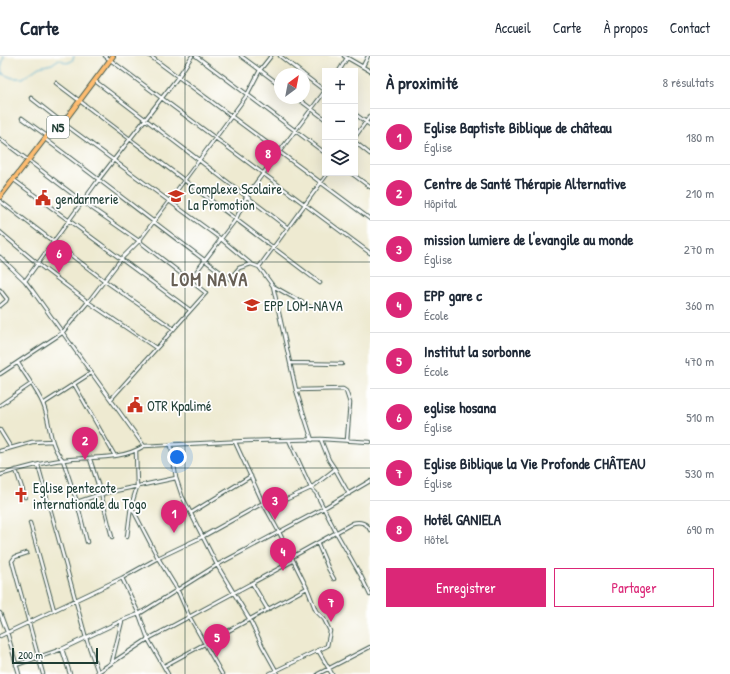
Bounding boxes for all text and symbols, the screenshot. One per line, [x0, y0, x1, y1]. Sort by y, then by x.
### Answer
text: Carte [20, 15, 59, 41]
text: Accueil [495, 18, 531, 37]
text: Carte [553, 18, 582, 37]
text: À propos [604, 18, 648, 37]
text: Contact [670, 18, 710, 37]
north arrow [274, 68, 310, 104]
map controls [322, 68, 358, 176]
button: + [322, 68, 358, 104]
text: À proximité [386, 71, 458, 94]
text: 8 résultats [662, 73, 714, 91]
button: − [322, 104, 358, 140]
road number: N5 [47, 116, 69, 138]
text: Eglise Baptiste Biblique de château [424, 117, 612, 138]
text: 1 [397, 128, 401, 146]
text: 180 m [686, 128, 714, 146]
text: Église [424, 138, 452, 156]
pin: 8 [255, 140, 281, 173]
button: layers [322, 140, 358, 176]
text: Centre de Santé Thérapie Alternative [424, 173, 626, 194]
place label: Complexe Scolaire La Promotion [188, 179, 282, 214]
text: 2 [396, 184, 402, 202]
text: 210 m [686, 184, 714, 202]
school or university icon: Complexe Scolaire La Promotion [167, 187, 185, 205]
public building icon: gendarmerie [34, 189, 52, 207]
place label: gendarmerie [55, 189, 119, 209]
text: Hôpital [424, 194, 457, 212]
text: mission lumiere de l'evangile au monde [424, 229, 633, 250]
pin: 6 [46, 240, 72, 273]
text: 3 [396, 240, 402, 258]
text: 270 m [684, 240, 714, 258]
text: Église [424, 250, 452, 268]
district label: LOM NAVA [172, 267, 248, 292]
text: EPP gare c [424, 285, 482, 306]
school or university icon: EPP LOM-NAVA [243, 296, 261, 314]
place label: EPP LOM-NAVA [264, 296, 343, 315]
text: 4 [397, 296, 401, 314]
text: 360 m [685, 296, 714, 314]
text: École [424, 306, 449, 324]
text: Institut la sorbonne [424, 341, 531, 362]
text: 5 [396, 352, 402, 370]
text: 470 m [685, 352, 714, 370]
text: École [424, 362, 449, 380]
public building icon: OTR Kpalimé [126, 396, 144, 414]
place label: OTR Kpalimé [147, 396, 212, 416]
text: eglise hosana [424, 397, 496, 418]
text: 6 [396, 408, 402, 426]
text: 510 m [686, 408, 714, 426]
text: Église [424, 418, 452, 436]
pin: 2 [72, 427, 98, 460]
your location [167, 447, 187, 467]
text: Eglise Biblique la Vie Profonde CHÂTEAU [424, 453, 646, 474]
text: 7 [396, 464, 402, 482]
text: 530 m [685, 464, 714, 482]
text: Église [424, 474, 452, 492]
place label: Eglise pentecote internationale du Togo [33, 478, 147, 514]
church icon: Eglise pentecote internationale du Togo [12, 486, 30, 504]
pin: 3 [262, 487, 288, 520]
pin: 1 [161, 500, 187, 533]
text: Hotêl GANIELA [424, 509, 501, 530]
text: 8 [396, 520, 402, 538]
text: 690 m [686, 520, 714, 538]
text: Hôtel [424, 530, 448, 548]
pin: 4 [270, 538, 296, 571]
button: Enregistrer [386, 568, 546, 607]
button: Partager [554, 568, 714, 607]
pin: 7 [318, 589, 344, 622]
pin: 5 [204, 624, 230, 657]
scale bar [12, 646, 98, 665]
text: 200 m [18, 648, 43, 662]

